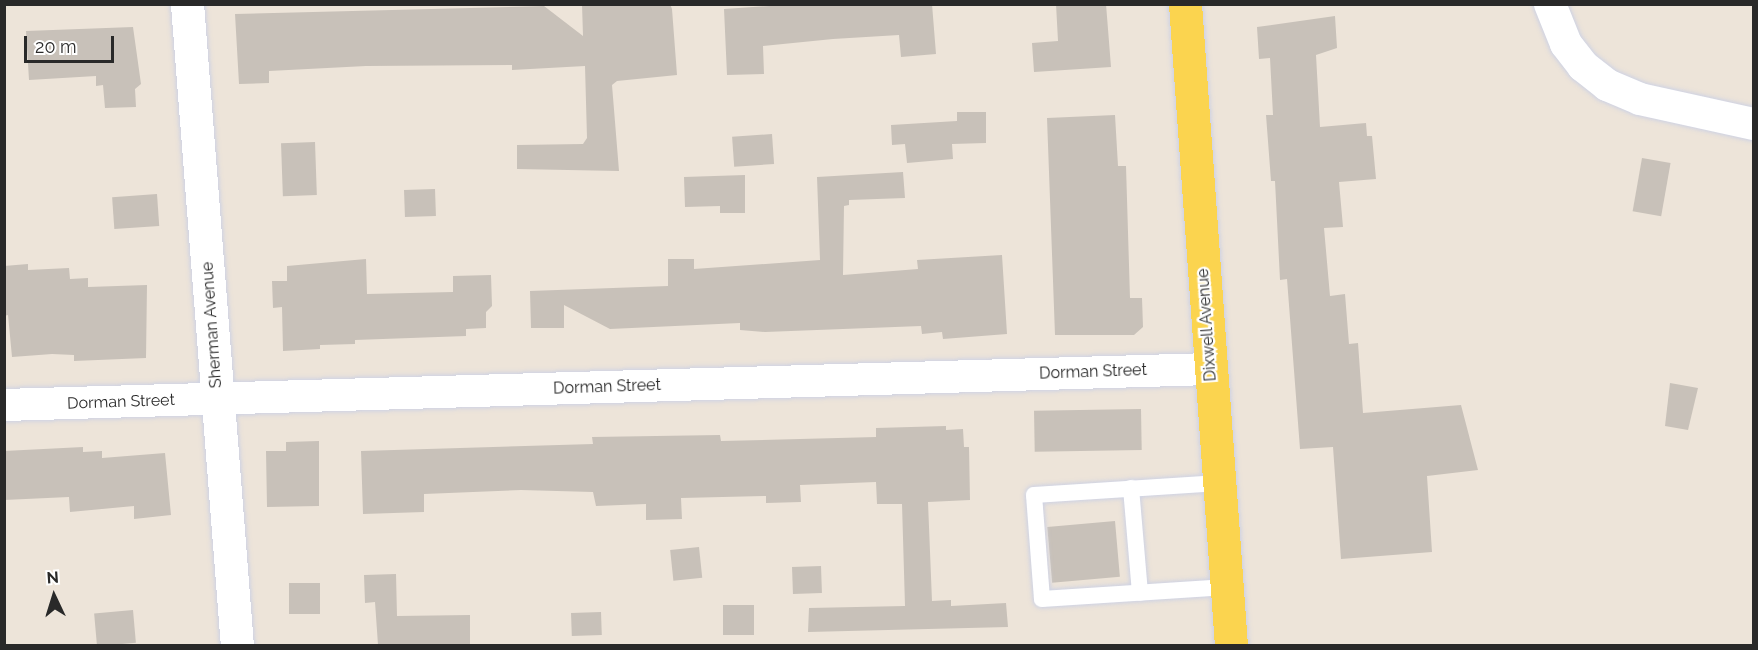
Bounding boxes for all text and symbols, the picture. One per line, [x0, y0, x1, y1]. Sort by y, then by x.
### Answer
scale bar [27, 24, 117, 62]
text: 20 m [35, 36, 77, 57]
street label: Sherman Avenue [198, 261, 226, 389]
street label: Dixwell Avenue [1193, 267, 1221, 383]
street label: Dorman Street [1039, 361, 1147, 383]
street label: Dorman Street [553, 376, 661, 398]
street label: Dorman Street [67, 391, 175, 413]
north arrow [24, 566, 84, 626]
text: N [46, 568, 59, 587]

